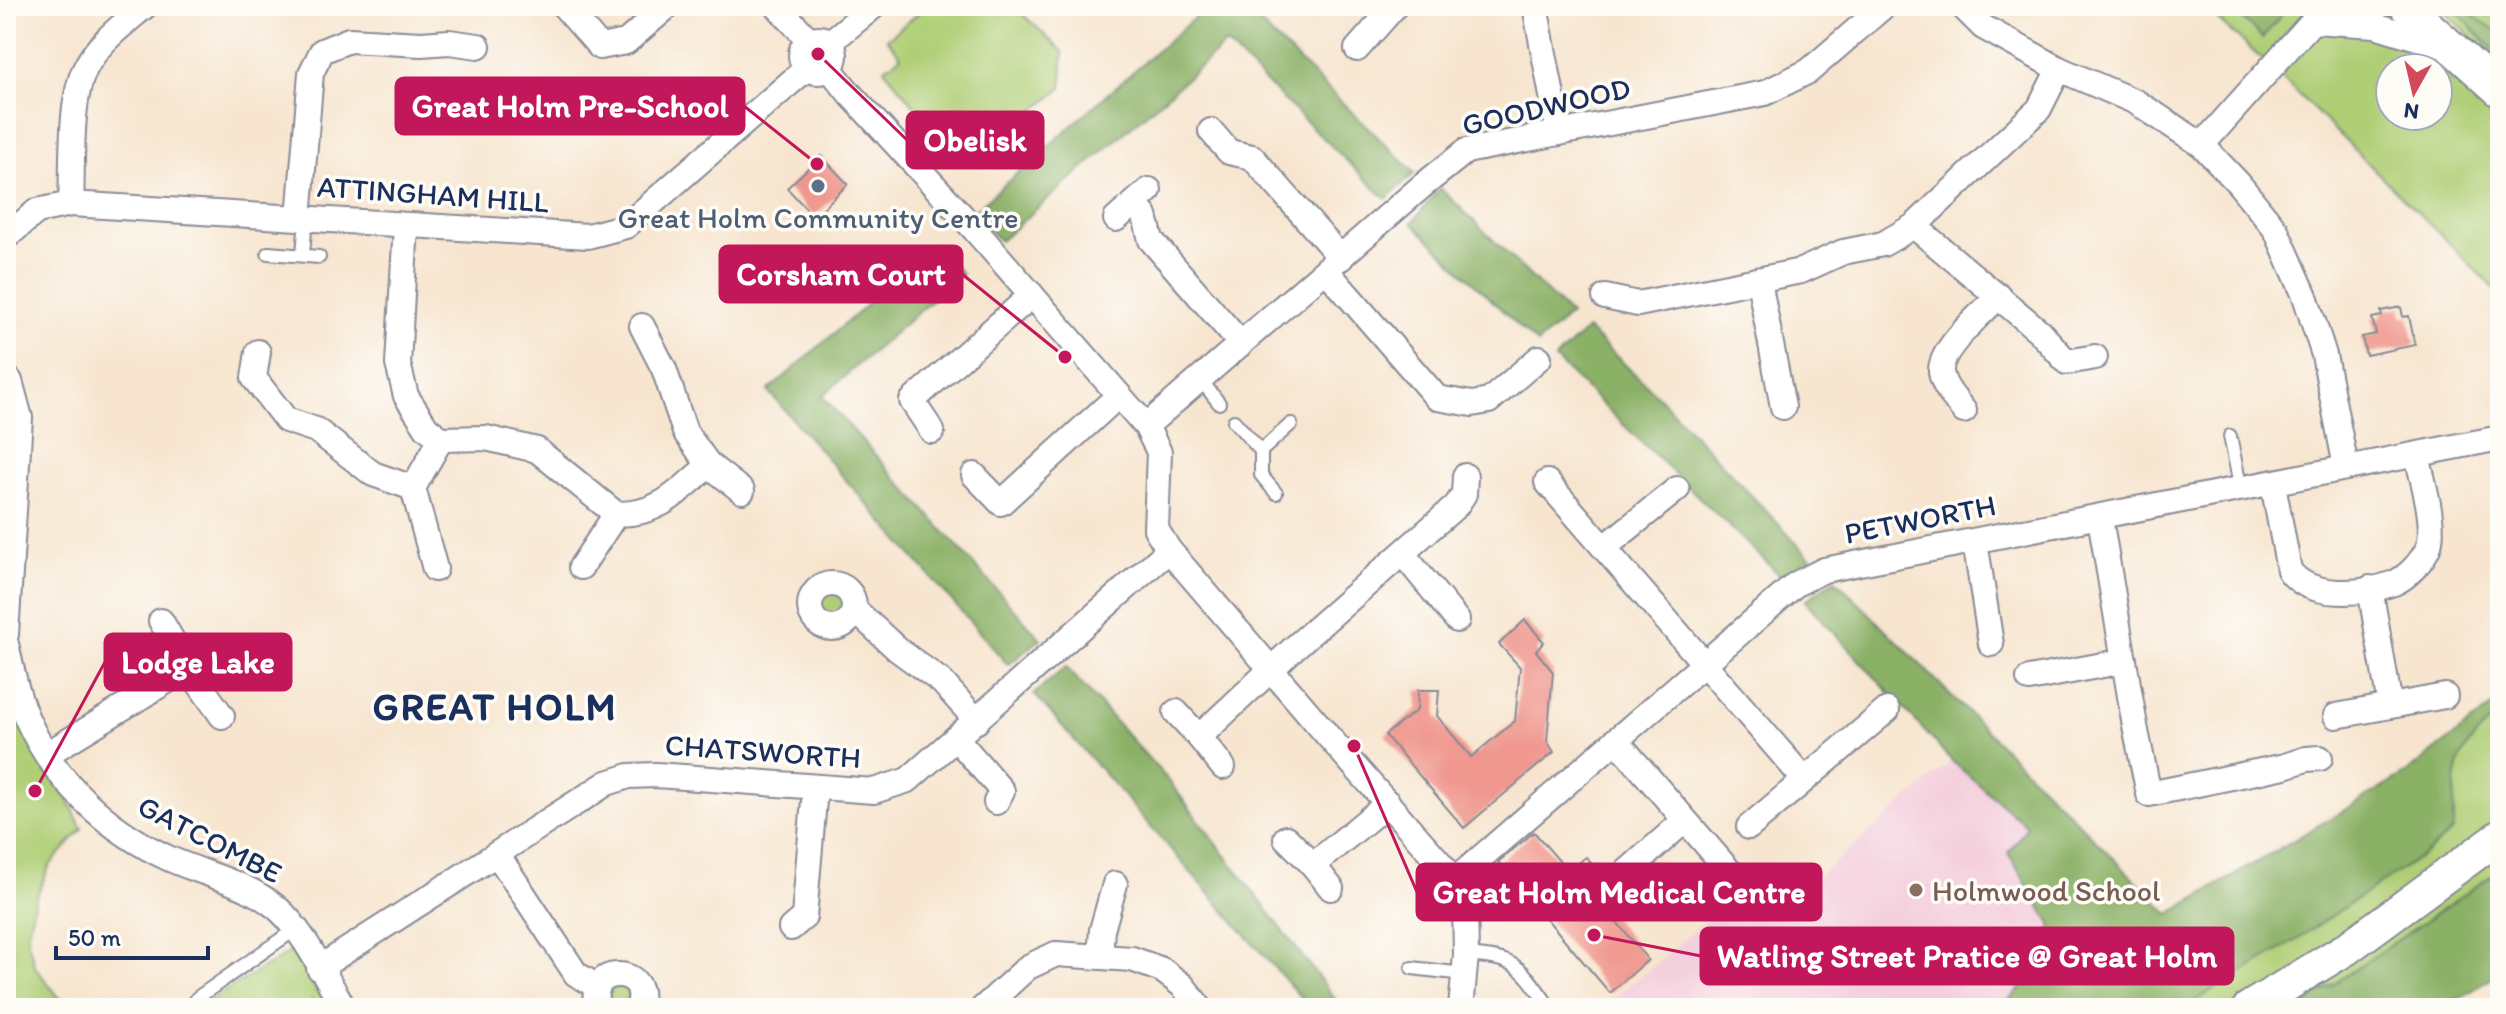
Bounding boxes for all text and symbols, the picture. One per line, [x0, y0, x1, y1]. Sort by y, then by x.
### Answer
north arrow [2374, 52, 2454, 132]
street label: GOODWOOD [1458, 69, 1634, 143]
callout: Great Holm Pre-School [396, 78, 744, 134]
text: Great Holm Pre-School [411, 87, 730, 125]
text: N [2402, 97, 2421, 126]
callout: Obelisk [907, 112, 1043, 168]
text: Obelisk [923, 121, 1027, 159]
street label: ATTINGHAM HILL [316, 167, 550, 221]
marker: Great Holm Community Centre [809, 177, 827, 195]
place label: Great Holm Community Centre [617, 199, 1019, 236]
callout: Corsham Court [720, 246, 962, 302]
text: Corsham Court [736, 255, 946, 293]
street label: PETWORTH [1841, 486, 1999, 552]
callout: Lodge Lake [105, 634, 291, 690]
text: Lodge Lake [121, 643, 275, 681]
district label: GREAT HOLM [373, 684, 618, 730]
street label: CHATSWORTH [664, 726, 862, 776]
street label: GATCOMBE [132, 787, 288, 891]
callout: Great Holm Medical Centre [1417, 864, 1821, 920]
place label: Holmwood School [1932, 872, 2161, 909]
text: Great Holm Medical Centre [1433, 873, 1805, 911]
marker: Holmwood School [1907, 881, 1925, 899]
scale bar [56, 910, 208, 960]
text: 50 m [68, 923, 121, 952]
callout: Watling Street Pratice @ Great Holm [1701, 928, 2233, 984]
text: Watling Street Pratice @ Great Holm [1717, 937, 2218, 975]

